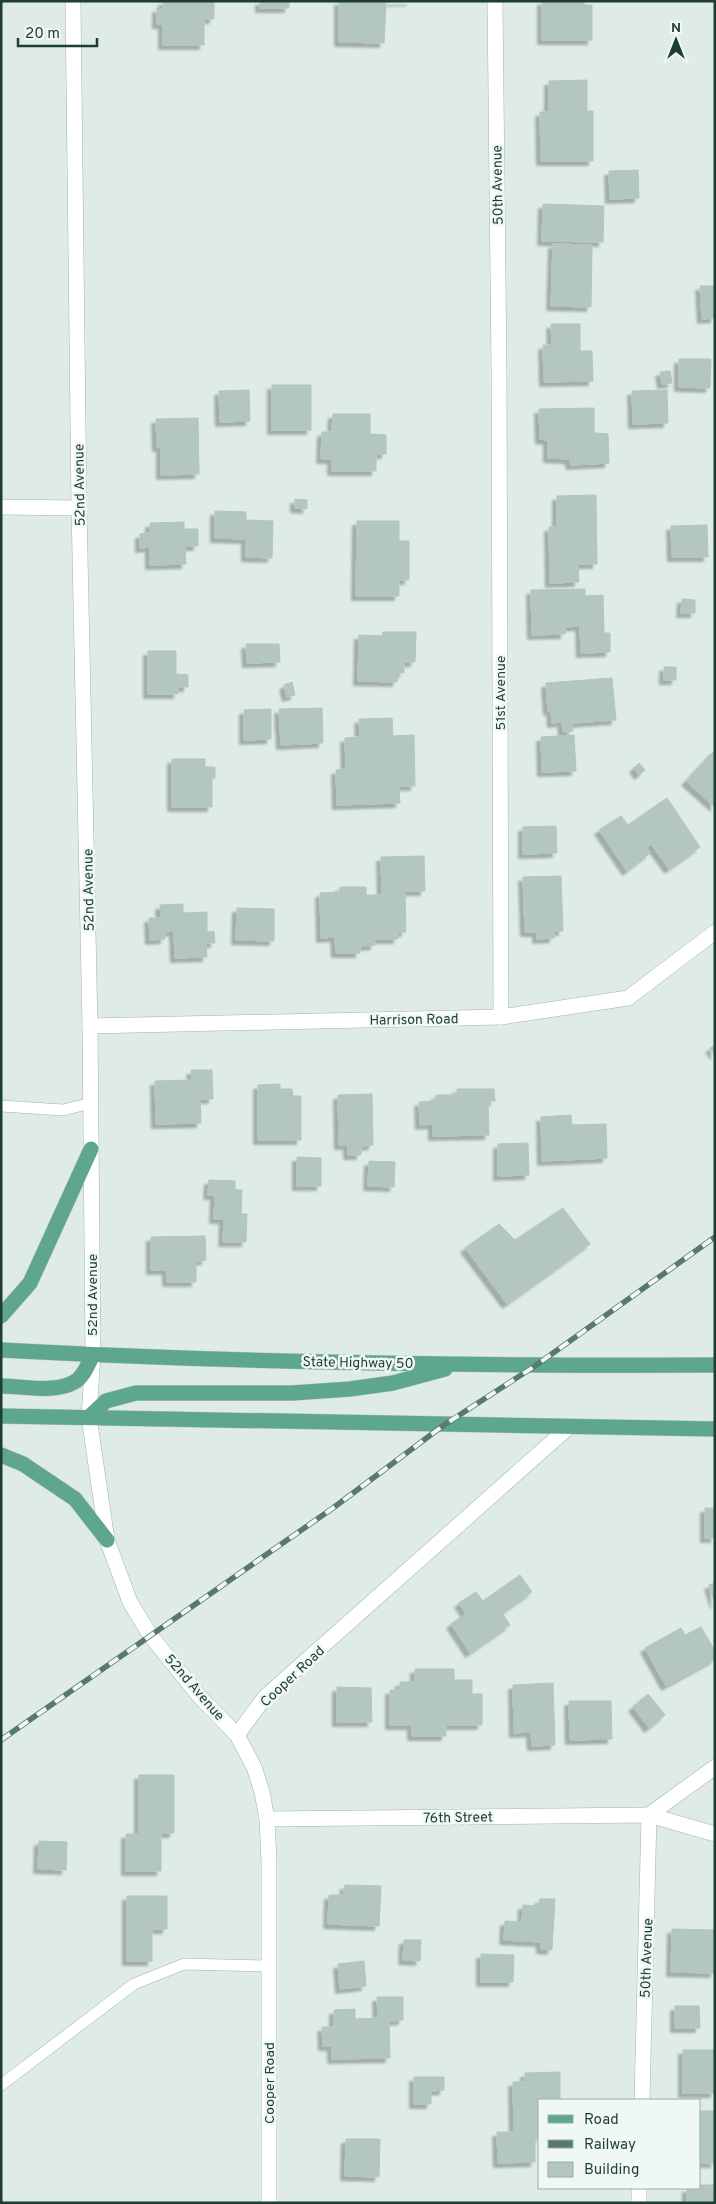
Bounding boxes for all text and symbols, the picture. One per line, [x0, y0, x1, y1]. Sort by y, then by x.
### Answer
scale bar [18, 15, 96, 47]
north arrow [651, 15, 701, 65]
text: N [671, 20, 681, 37]
text: 20 m [25, 25, 60, 44]
street label: 50th Avenue [489, 145, 508, 225]
street label: 52nd Avenue [71, 443, 90, 526]
street label: 51st Avenue [493, 656, 510, 730]
street label: 52nd Avenue [80, 848, 99, 931]
street label: Harrison Road [369, 1011, 459, 1030]
street label: 52nd Avenue [85, 1254, 102, 1336]
street label: State Highway 50 [302, 1354, 414, 1373]
street label: Cooper Road [257, 1643, 329, 1711]
street label: 52nd Avenue [160, 1651, 227, 1725]
street label: 76th Street [423, 1809, 493, 1828]
street label: 50th Avenue [638, 1918, 657, 1998]
street label: Cooper Road [262, 2042, 279, 2124]
legend [538, 2099, 701, 2189]
text: Road [584, 2111, 619, 2130]
text: Railway [584, 2136, 636, 2155]
text: Building [584, 2161, 639, 2180]

